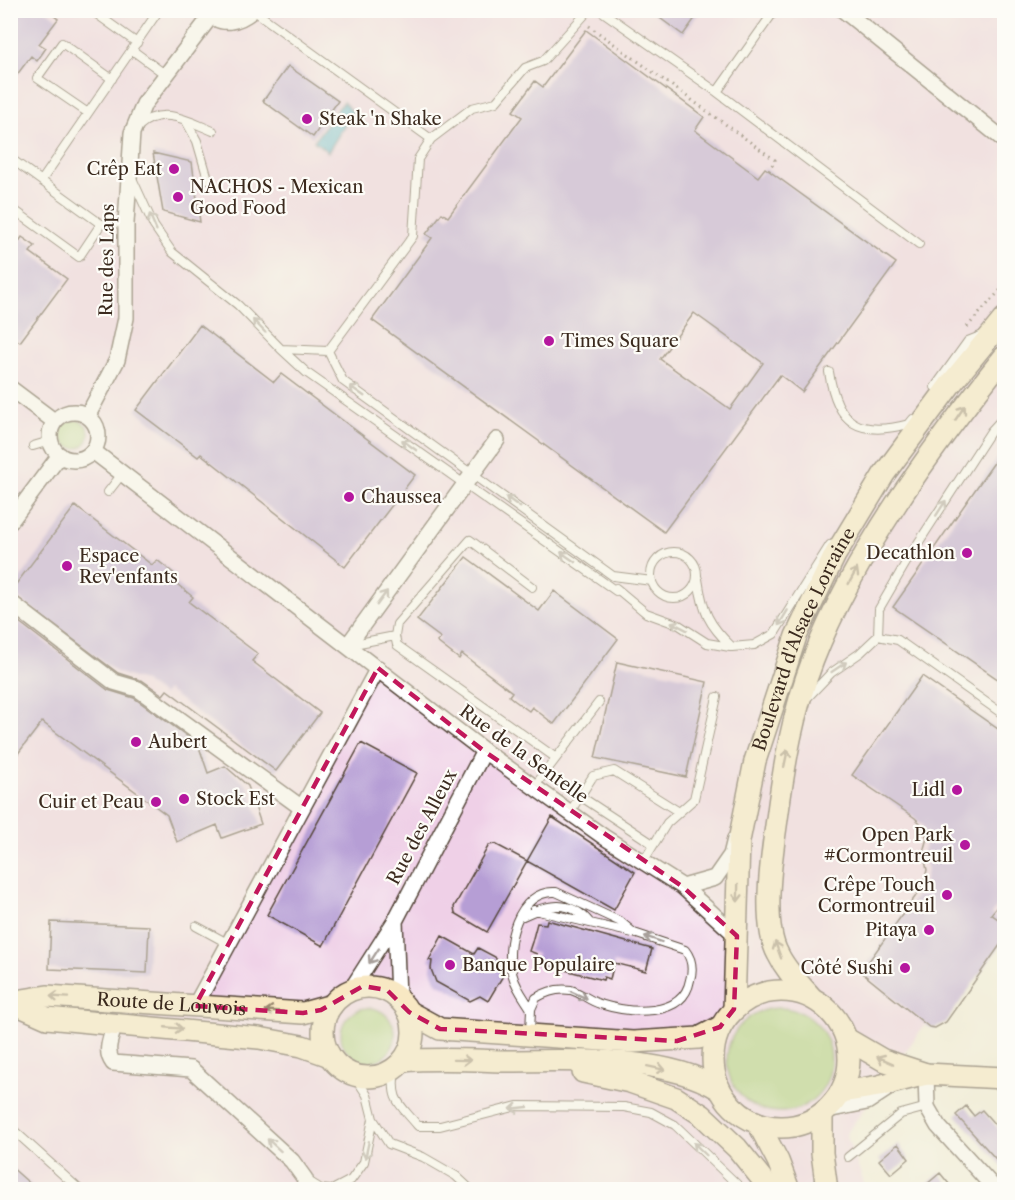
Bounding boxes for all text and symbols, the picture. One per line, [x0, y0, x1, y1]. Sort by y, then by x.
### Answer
place label: Steak 'n Shake [319, 108, 442, 130]
marker: Steak 'n Shake [300, 112, 314, 126]
place label: Crêp Eat [87, 158, 163, 180]
marker: Crêp Eat [167, 162, 181, 176]
place label: NACHOS - Mexican Good Food [190, 176, 364, 219]
marker: NACHOS - Mexican Good Food [171, 190, 185, 204]
street label: Rue des Laps [95, 203, 119, 317]
one-way arrow [147, 213, 158, 232]
one-way arrow [251, 318, 266, 333]
place label: Times Square [561, 330, 679, 352]
marker: Times Square [542, 334, 556, 348]
one-way arrow [349, 385, 365, 397]
one-way arrow [954, 405, 966, 421]
one-way arrow [401, 439, 418, 451]
place label: Chaussea [361, 486, 442, 508]
marker: Chaussea [342, 490, 356, 504]
one-way arrow [505, 496, 521, 508]
one-way arrow [934, 500, 947, 517]
street label: Boulevard d'Alsace Lorraine [748, 524, 860, 754]
place label: Decathlon [866, 542, 955, 564]
place label: Espace Rev'enfants [79, 545, 178, 588]
marker: Decathlon [960, 546, 974, 560]
one-way arrow [561, 551, 577, 563]
marker: Espace Rev'enfants [60, 559, 74, 573]
one-way arrow [848, 567, 859, 585]
one-way arrow [376, 590, 389, 606]
one-way arrow [777, 609, 789, 626]
one-way arrow [670, 619, 688, 631]
one-way arrow [831, 661, 847, 673]
street label: Rue de la Sentelle [455, 700, 593, 808]
place label: Aubert [147, 731, 208, 753]
marker: Aubert [129, 735, 143, 749]
one-way arrow [781, 748, 792, 768]
street label: Rue des Alleux [382, 765, 462, 889]
place label: Lidl [911, 779, 945, 801]
marker: Lidl [950, 783, 964, 797]
place label: Stock Est [196, 788, 276, 810]
place label: Cuir et Peau [38, 791, 144, 813]
marker: Stock Est [177, 792, 191, 806]
marker: Cuir et Peau [149, 795, 163, 809]
place label: Open Park #Cormontreuil [824, 824, 955, 867]
marker: Open Park #Cormontreuil [958, 838, 972, 852]
place label: Crêpe Touch Cormontreuil [818, 874, 935, 917]
one-way arrow [732, 883, 744, 903]
marker: Crêpe Touch Cormontreuil [940, 888, 954, 902]
place label: Pitaya [865, 919, 917, 941]
marker: Pitaya [922, 923, 936, 937]
one-way arrow [644, 933, 663, 944]
one-way arrow [771, 941, 782, 960]
one-way arrow [368, 947, 380, 964]
place label: Banque Populaire [462, 954, 615, 976]
place label: Côté Sushi [800, 957, 894, 979]
marker: Banque Populaire [443, 958, 457, 972]
marker: Côté Sushi [898, 961, 912, 975]
street label: Route de Louvois [96, 988, 247, 1020]
one-way arrow [570, 989, 588, 1001]
one-way arrow [49, 992, 69, 1003]
one-way arrow [265, 1005, 285, 1016]
one-way arrow [163, 1023, 183, 1034]
one-way arrow [451, 1054, 471, 1066]
one-way arrow [876, 1054, 895, 1065]
one-way arrow [646, 1063, 666, 1074]
one-way arrow [510, 1102, 530, 1113]
one-way arrow [267, 1138, 282, 1152]
one-way arrow [361, 1139, 372, 1159]
one-way arrow [693, 1142, 708, 1156]

